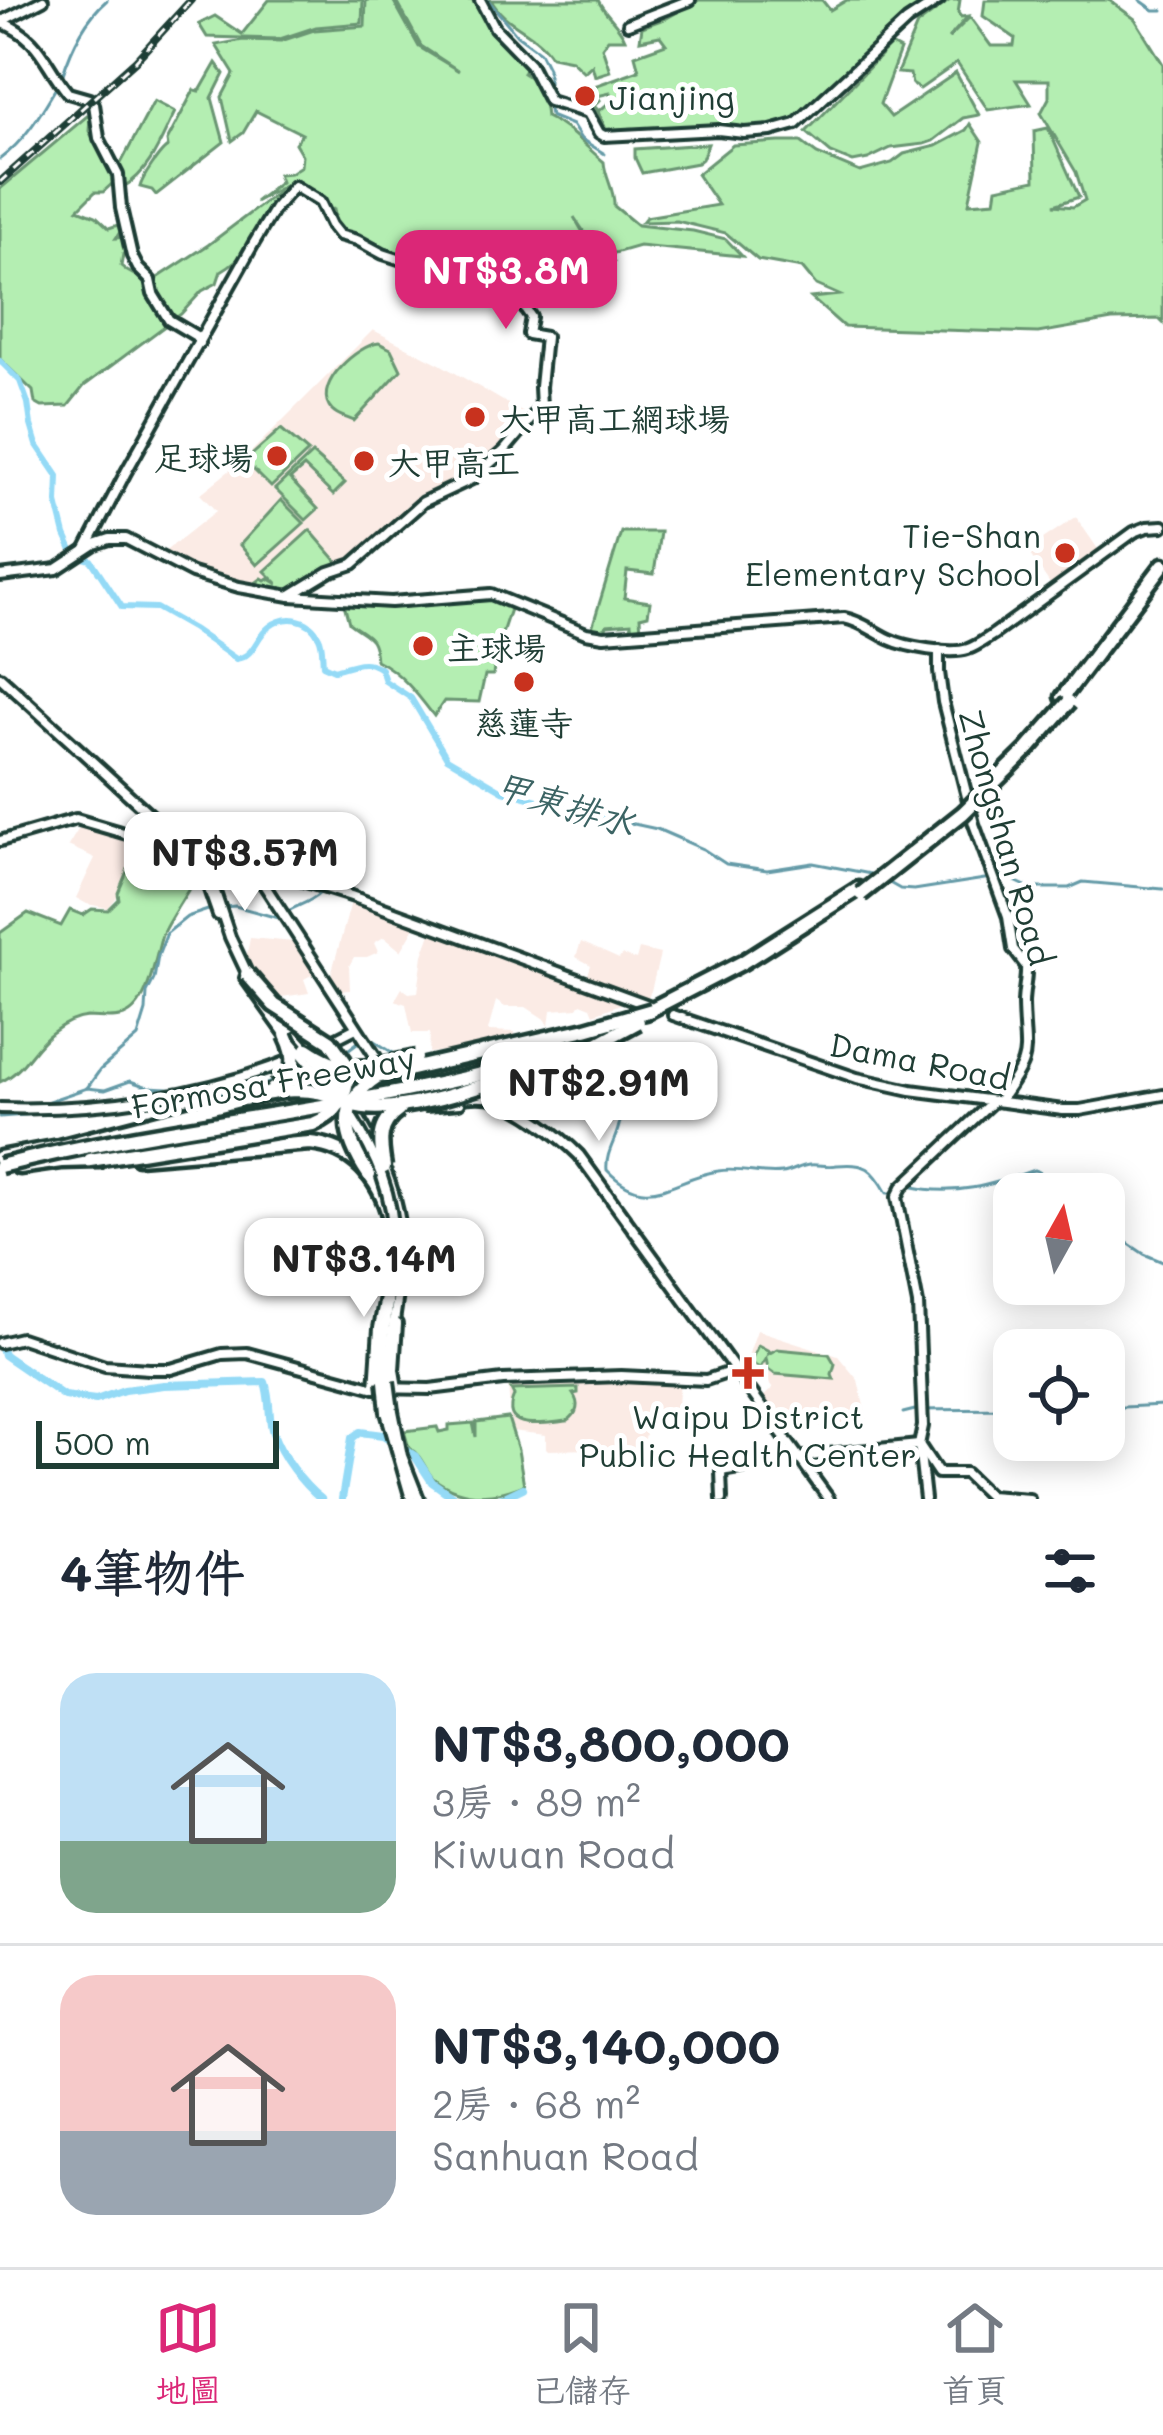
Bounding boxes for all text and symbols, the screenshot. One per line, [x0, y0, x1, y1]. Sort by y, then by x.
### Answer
place label: Jianjing [609, 75, 735, 118]
marker: Jianjing [572, 83, 598, 109]
pin: NT$3.8M [395, 230, 617, 332]
text: NT$3.8M [422, 243, 590, 294]
place label: 大甲高工網球場 [499, 396, 730, 439]
marker: 大甲高工網球場 [462, 404, 488, 430]
place label: 足球場 [154, 435, 253, 478]
place label: 大甲高工 [388, 440, 520, 483]
marker: 足球場 [264, 443, 290, 469]
marker: 大甲高工 [351, 448, 377, 474]
place label: Tie-Shan Elementary School [745, 513, 1041, 595]
marker: Tie-Shan Elementary School [1052, 540, 1078, 566]
place label: 主球場 [447, 625, 546, 668]
marker: 主球場 [410, 633, 436, 659]
marker: 慈蓮寺 [511, 669, 537, 695]
place label: 慈蓮寺 [475, 700, 574, 743]
street label: Zhongshan Road [950, 704, 1064, 970]
water label: 甲東排水 [489, 761, 642, 846]
pin: NT$3.57M [121, 812, 369, 914]
text: NT$3.57M [151, 825, 339, 876]
street label: Dama Road [826, 1021, 1014, 1099]
street label: Formosa Freeway [128, 1035, 418, 1128]
pin: NT$2.91M [475, 1042, 723, 1144]
text: NT$2.91M [508, 1055, 690, 1106]
north arrow [993, 1173, 1125, 1305]
map controls [993, 1173, 1125, 1461]
pin: NT$3.14M [240, 1218, 488, 1320]
text: NT$3.14M [271, 1231, 457, 1282]
button: locate [993, 1329, 1125, 1461]
marker: Waipu District Public Health Center [732, 1357, 764, 1389]
place label: Waipu District Public Health Center [579, 1394, 917, 1475]
scale bar [36, 1415, 279, 1468]
text: 500 m [54, 1420, 151, 1463]
text: 4筆物件 [60, 1537, 245, 1604]
icon: filters [1037, 1538, 1103, 1604]
text: NT$3,800,000 [432, 1708, 790, 1775]
icon: home [156, 1721, 300, 1865]
text: 3房 · 89 m² [432, 1775, 641, 1826]
text: Kiwuan Road [432, 1827, 675, 1878]
text: NT$3,140,000 [432, 2010, 780, 2077]
icon: home [156, 2023, 300, 2167]
text: 2房 · 68 m² [432, 2077, 640, 2128]
text: Sanhuan Road [432, 2129, 699, 2180]
tab: 地圖 [155, 2295, 221, 2411]
tab: 已儲存 [532, 2295, 631, 2411]
tab: 首頁 [942, 2295, 1008, 2411]

